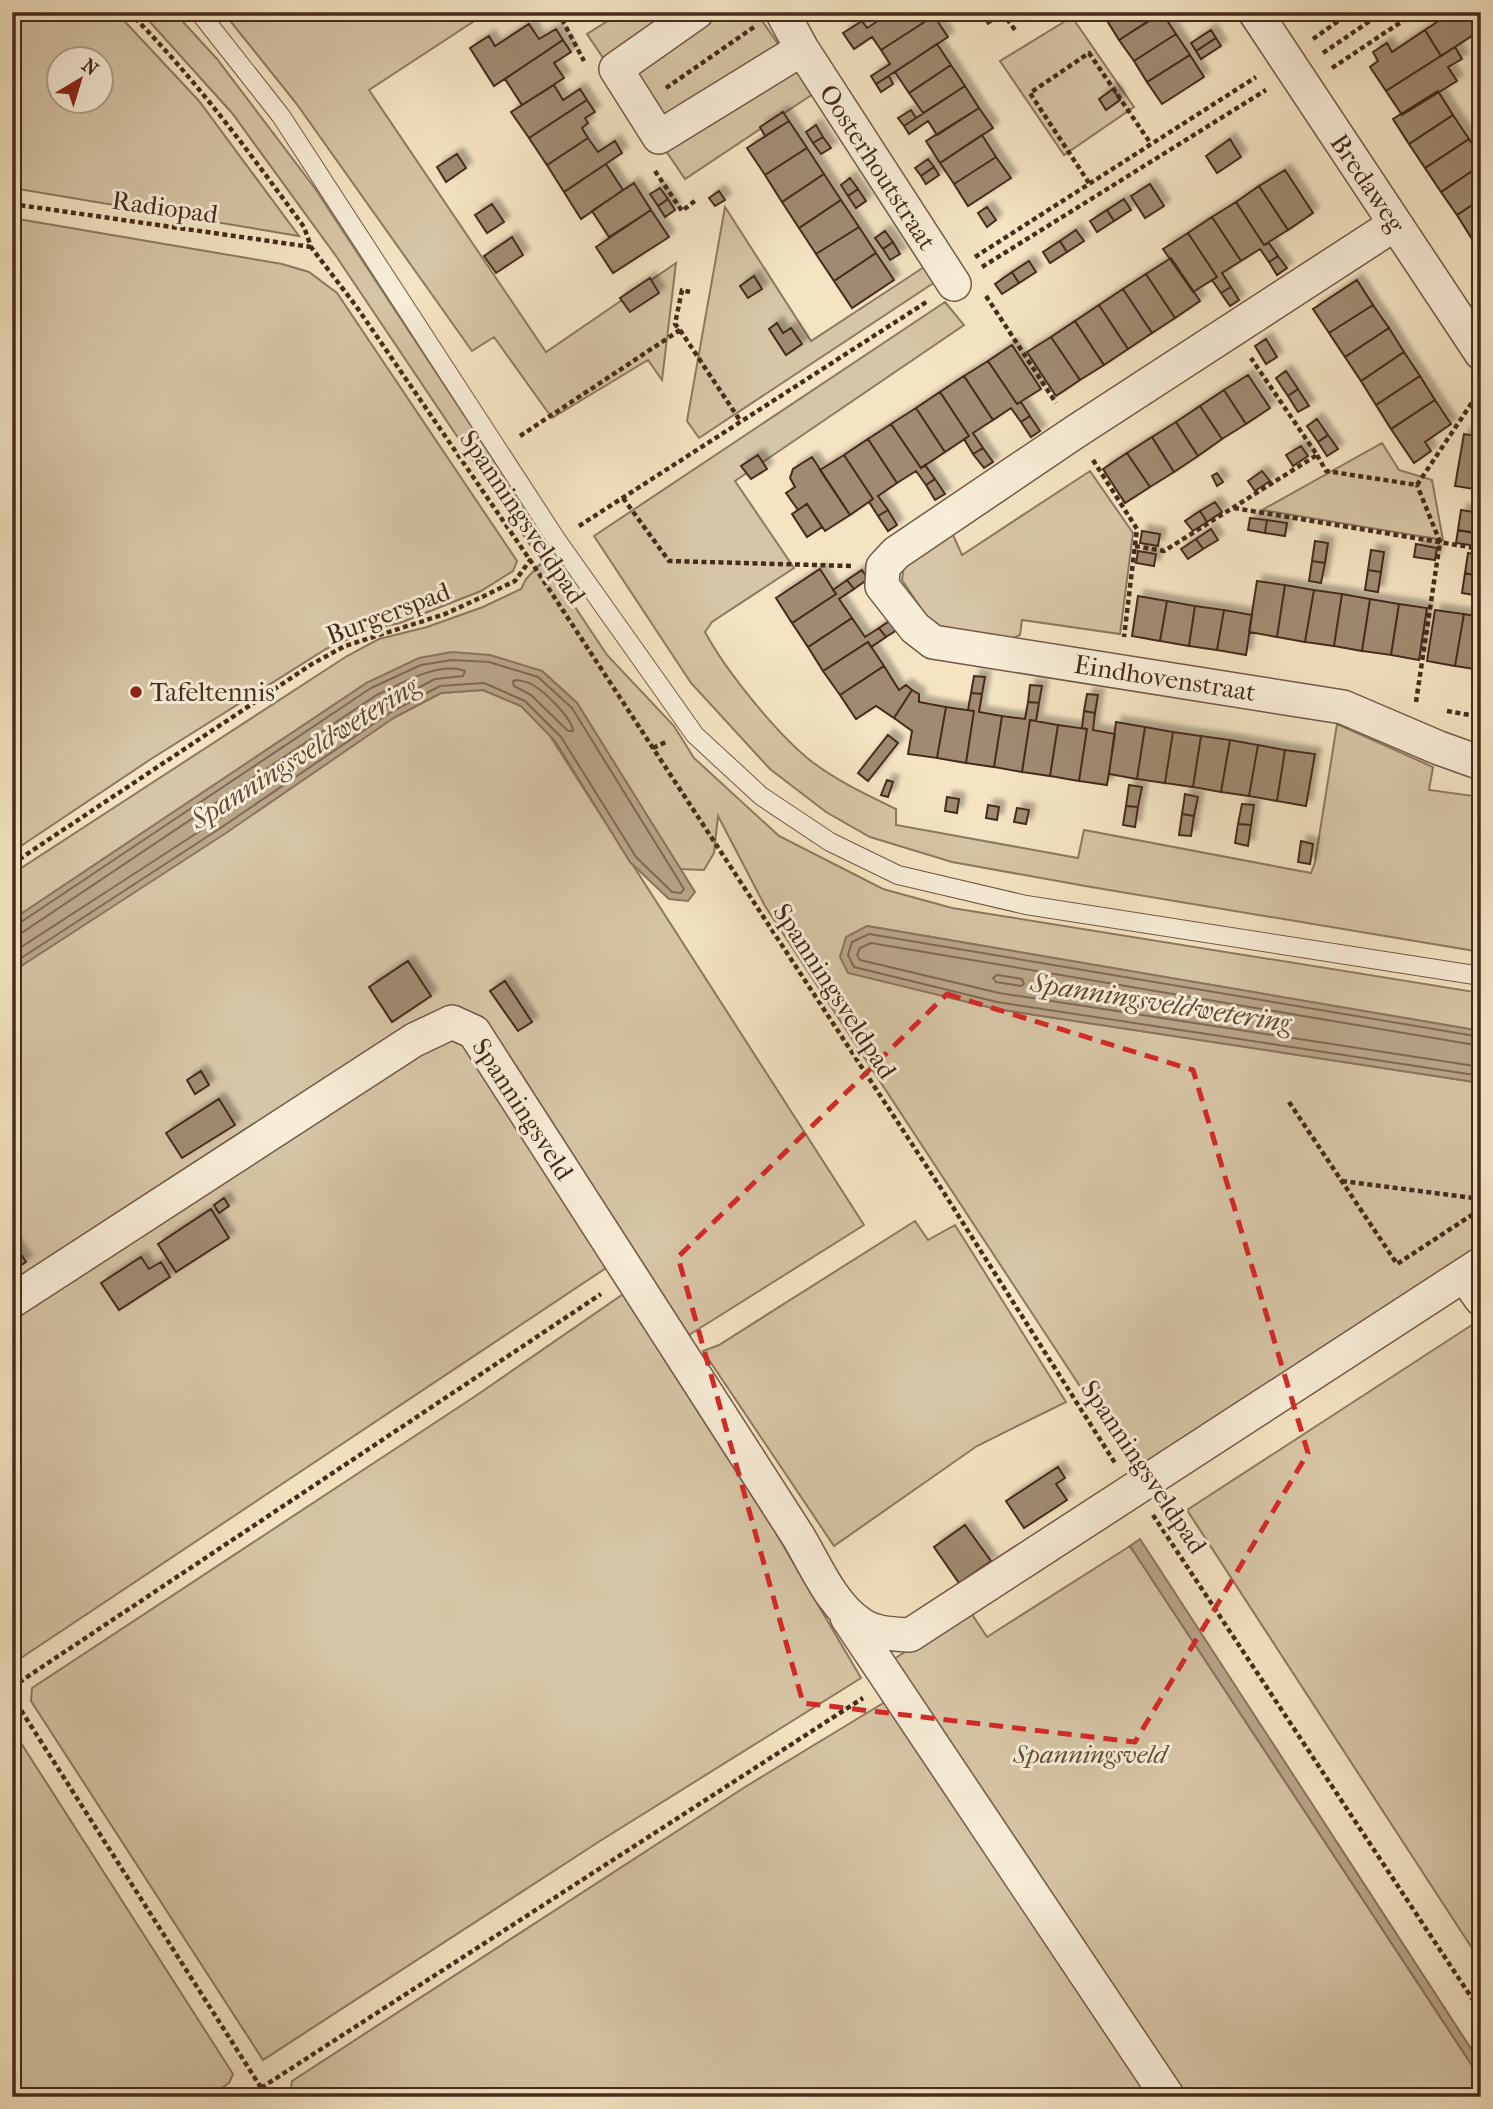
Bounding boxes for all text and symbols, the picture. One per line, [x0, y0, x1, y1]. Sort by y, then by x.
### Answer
north arrow [46, 46, 116, 116]
text: N [77, 54, 103, 81]
street label: Oosterhoutstraat [813, 79, 943, 256]
street label: Bredaweg [1323, 128, 1412, 239]
street label: Radiopad [110, 185, 221, 230]
street label: Spanningsveldpad [453, 425, 593, 611]
street label: Burgerspad [322, 575, 455, 651]
street label: Eindhovenstraat [1072, 649, 1259, 708]
water label: Spanningsveldwetering [183, 668, 426, 837]
place label: Tafeltennis [150, 677, 275, 708]
marker: Tafeltennis [128, 684, 144, 700]
street label: Spanningsveldpad [766, 898, 903, 1085]
water label: Spanningsveldwetering [1027, 965, 1295, 1040]
street label: Spanningsveld [465, 1033, 580, 1187]
street label: Spanningsveldpad [1074, 1375, 1214, 1561]
park label: Spanningsveld [1012, 1739, 1171, 1770]

